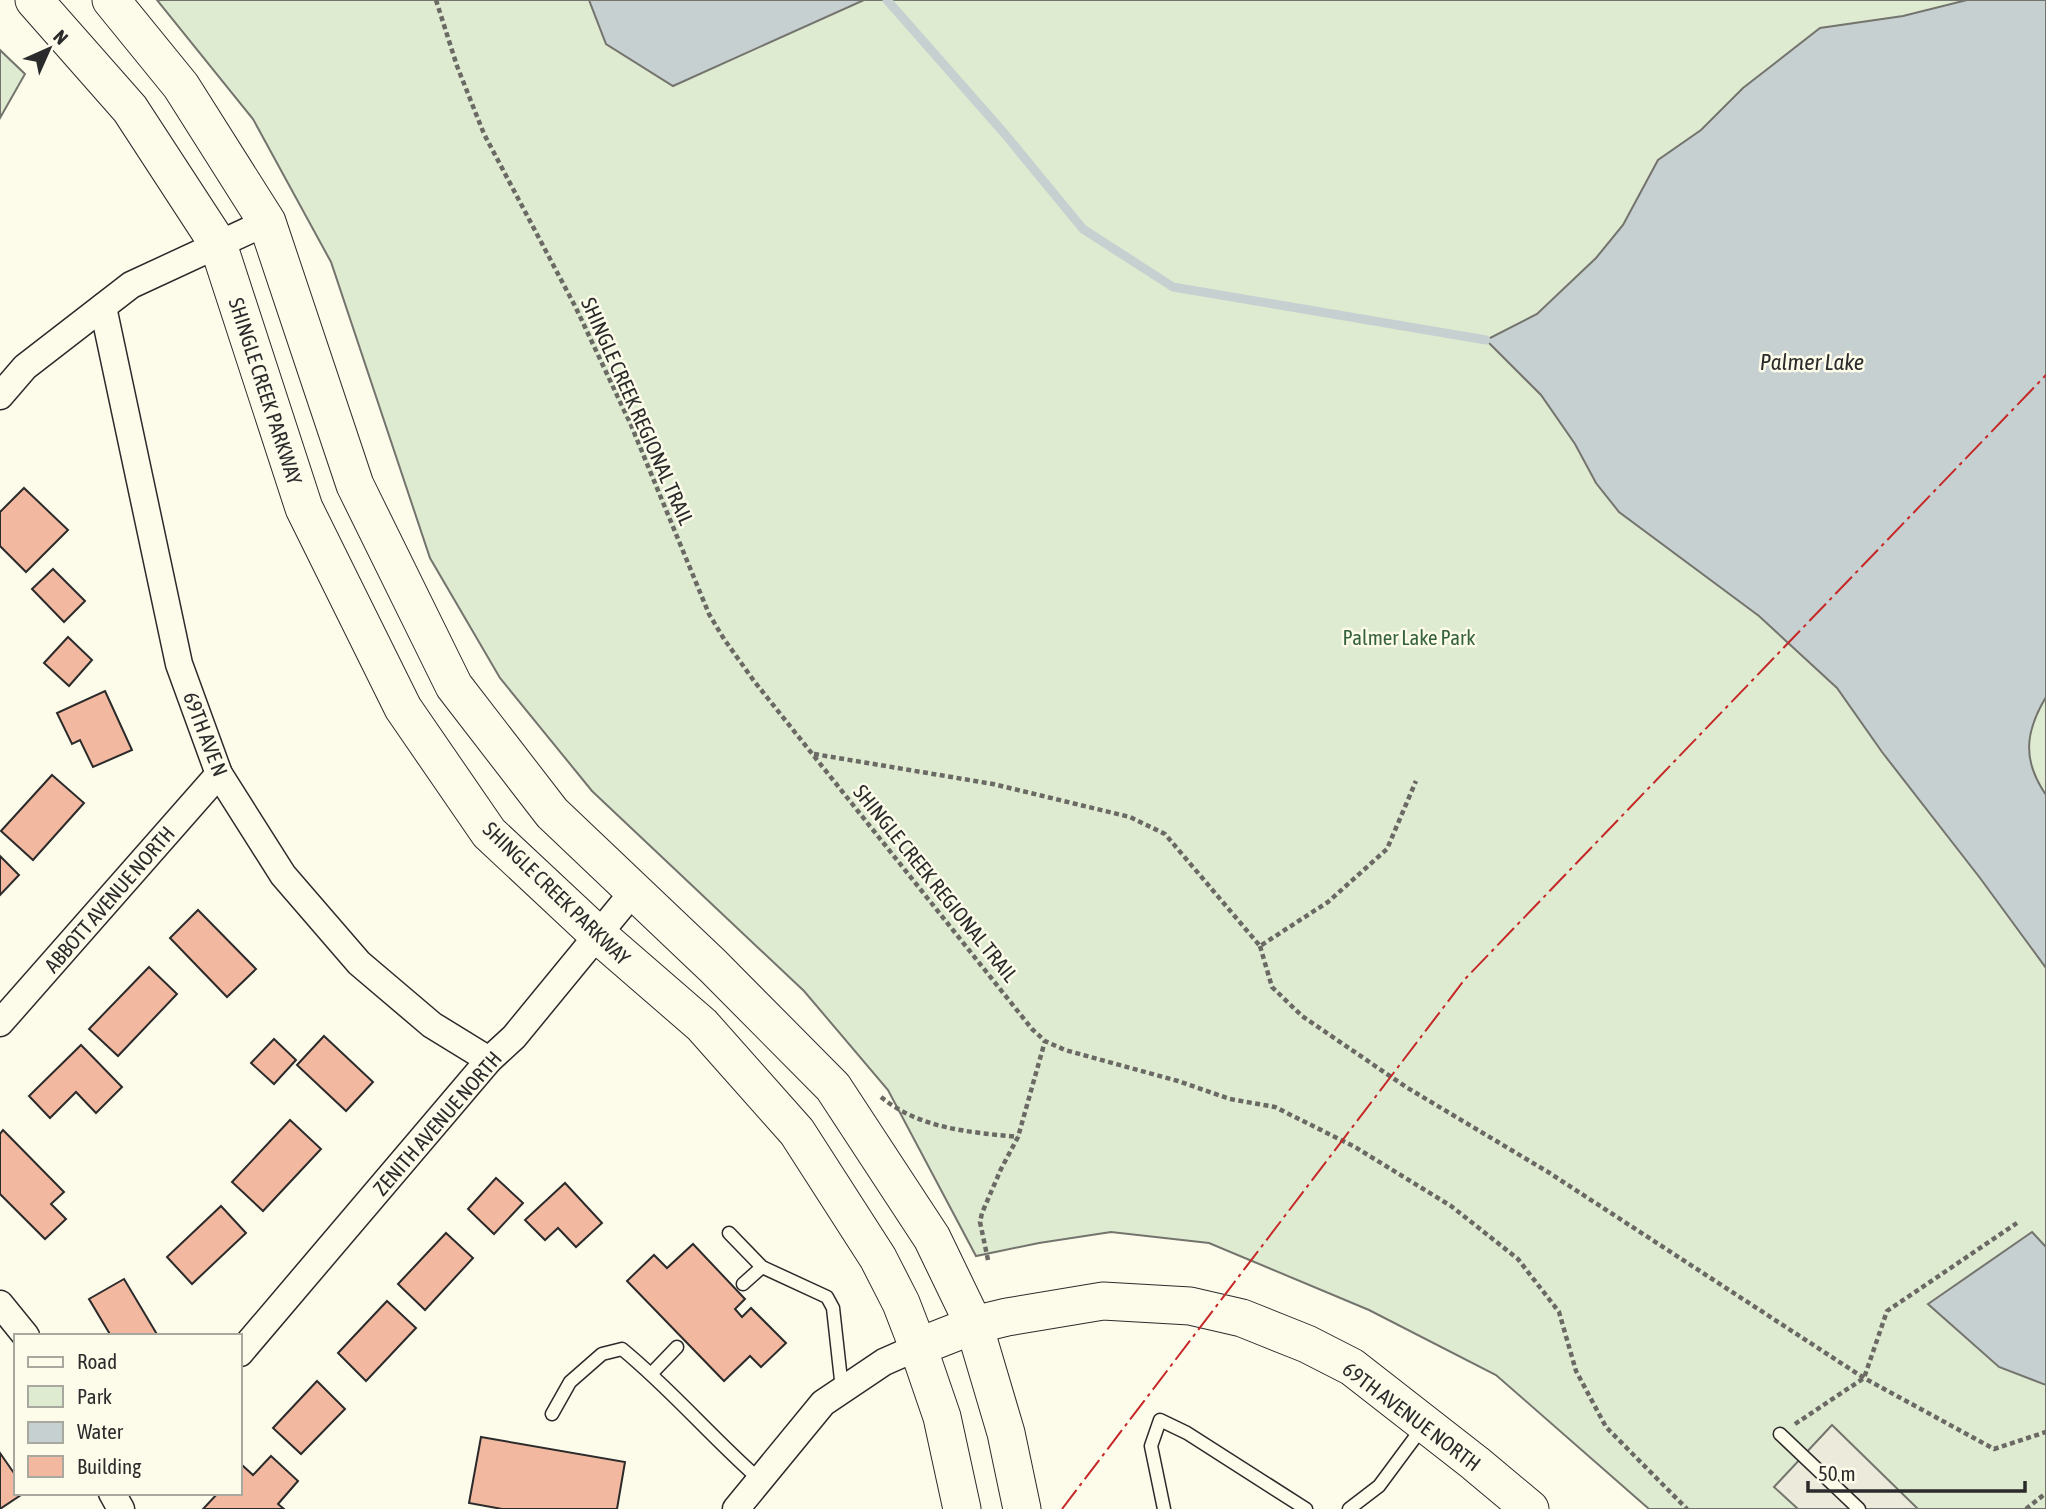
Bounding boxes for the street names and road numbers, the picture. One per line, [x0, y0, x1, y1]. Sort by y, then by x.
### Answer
street label: SHINGLE CREEK REGIONAL TRAIL [577, 294, 699, 528]
street label: SHINGLE CREEK PARKWAY [224, 295, 308, 488]
street label: 69TH AVE N [179, 688, 233, 780]
street label: SHINGLE CREEK REGIONAL TRAIL [849, 780, 1023, 986]
street label: SHINGLE CREEK PARKWAY [479, 817, 636, 970]
street label: ABBOTT AVENUE NORTH [39, 821, 179, 977]
street label: ZENITH AVENUE NORTH [368, 1046, 506, 1200]
street label: 69TH AVENUE NORTH [1338, 1356, 1486, 1476]

